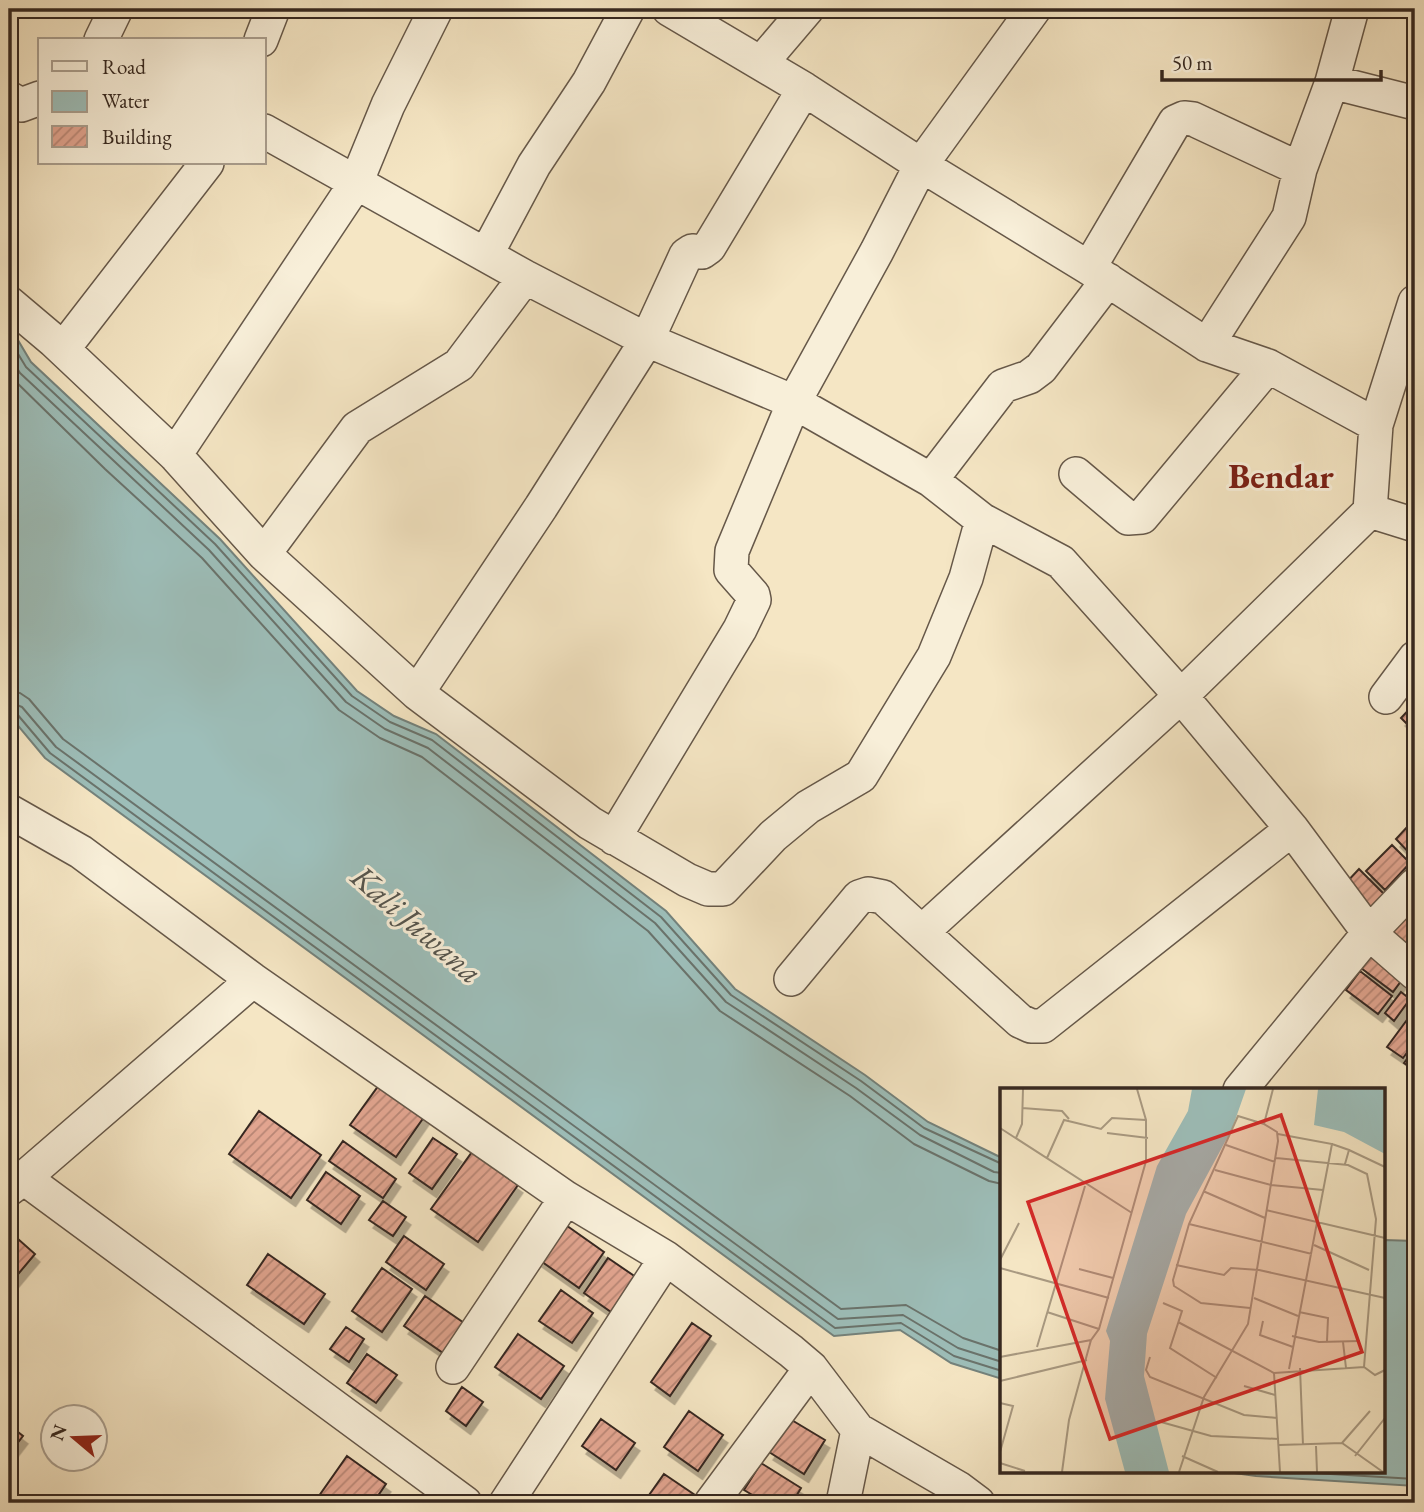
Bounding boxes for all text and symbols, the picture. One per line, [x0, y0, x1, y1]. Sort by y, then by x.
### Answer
legend [38, 38, 266, 164]
scale bar [1162, 38, 1380, 82]
text: 50 m [1172, 49, 1213, 76]
text: Road [102, 53, 146, 80]
text: Water [102, 87, 149, 114]
text: Building [102, 123, 172, 150]
district label: Bendar [1228, 453, 1334, 498]
water label: Kali Juwana [342, 854, 492, 993]
inset map [1000, 1088, 1386, 1474]
north arrow [38, 1404, 108, 1474]
text: N [44, 1421, 73, 1444]

